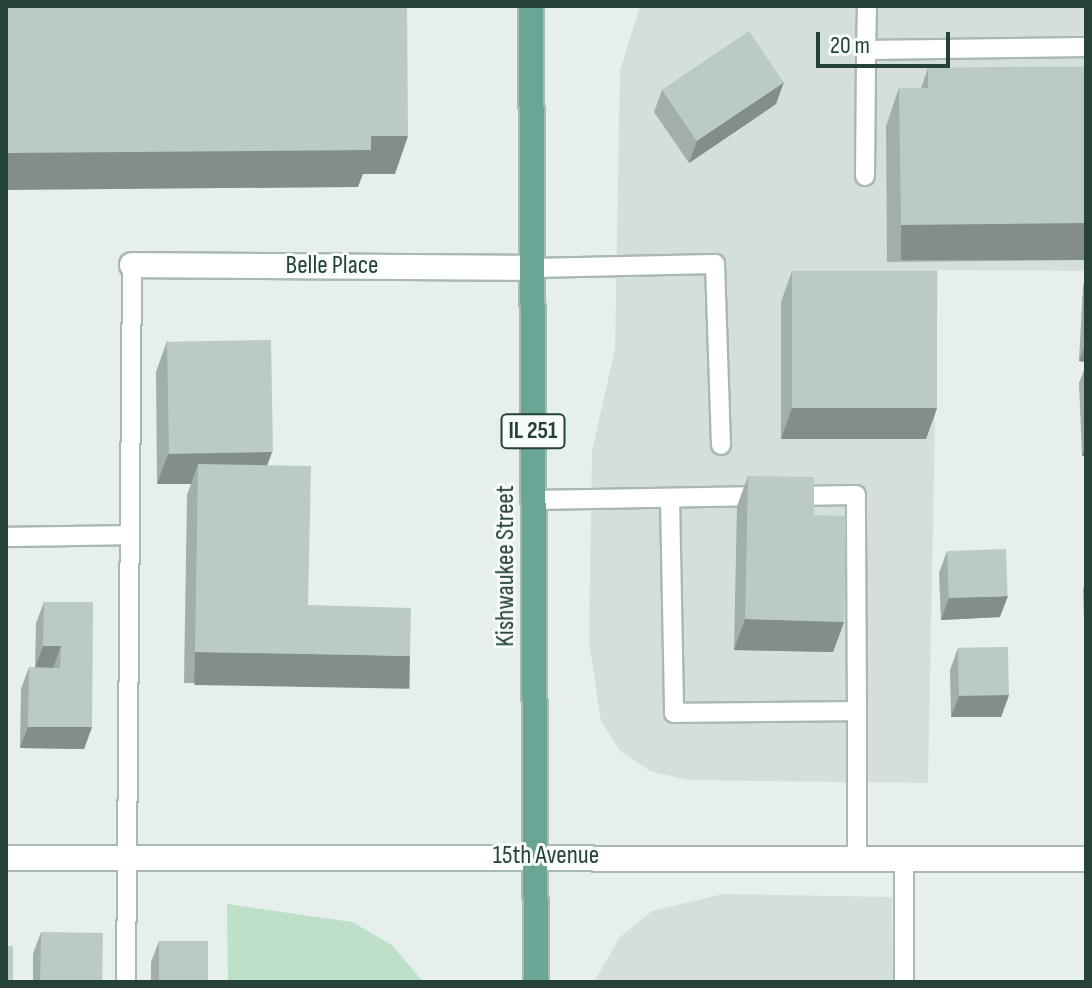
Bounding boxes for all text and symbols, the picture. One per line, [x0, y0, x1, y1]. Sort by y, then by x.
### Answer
scale bar [820, 16, 954, 66]
text: 20 m [830, 31, 870, 60]
street label: Belle Place [286, 250, 378, 282]
road number: IL 251 [499, 411, 567, 451]
street label: Kishwaukee Street [490, 485, 522, 647]
street label: 15th Avenue [493, 840, 599, 872]

